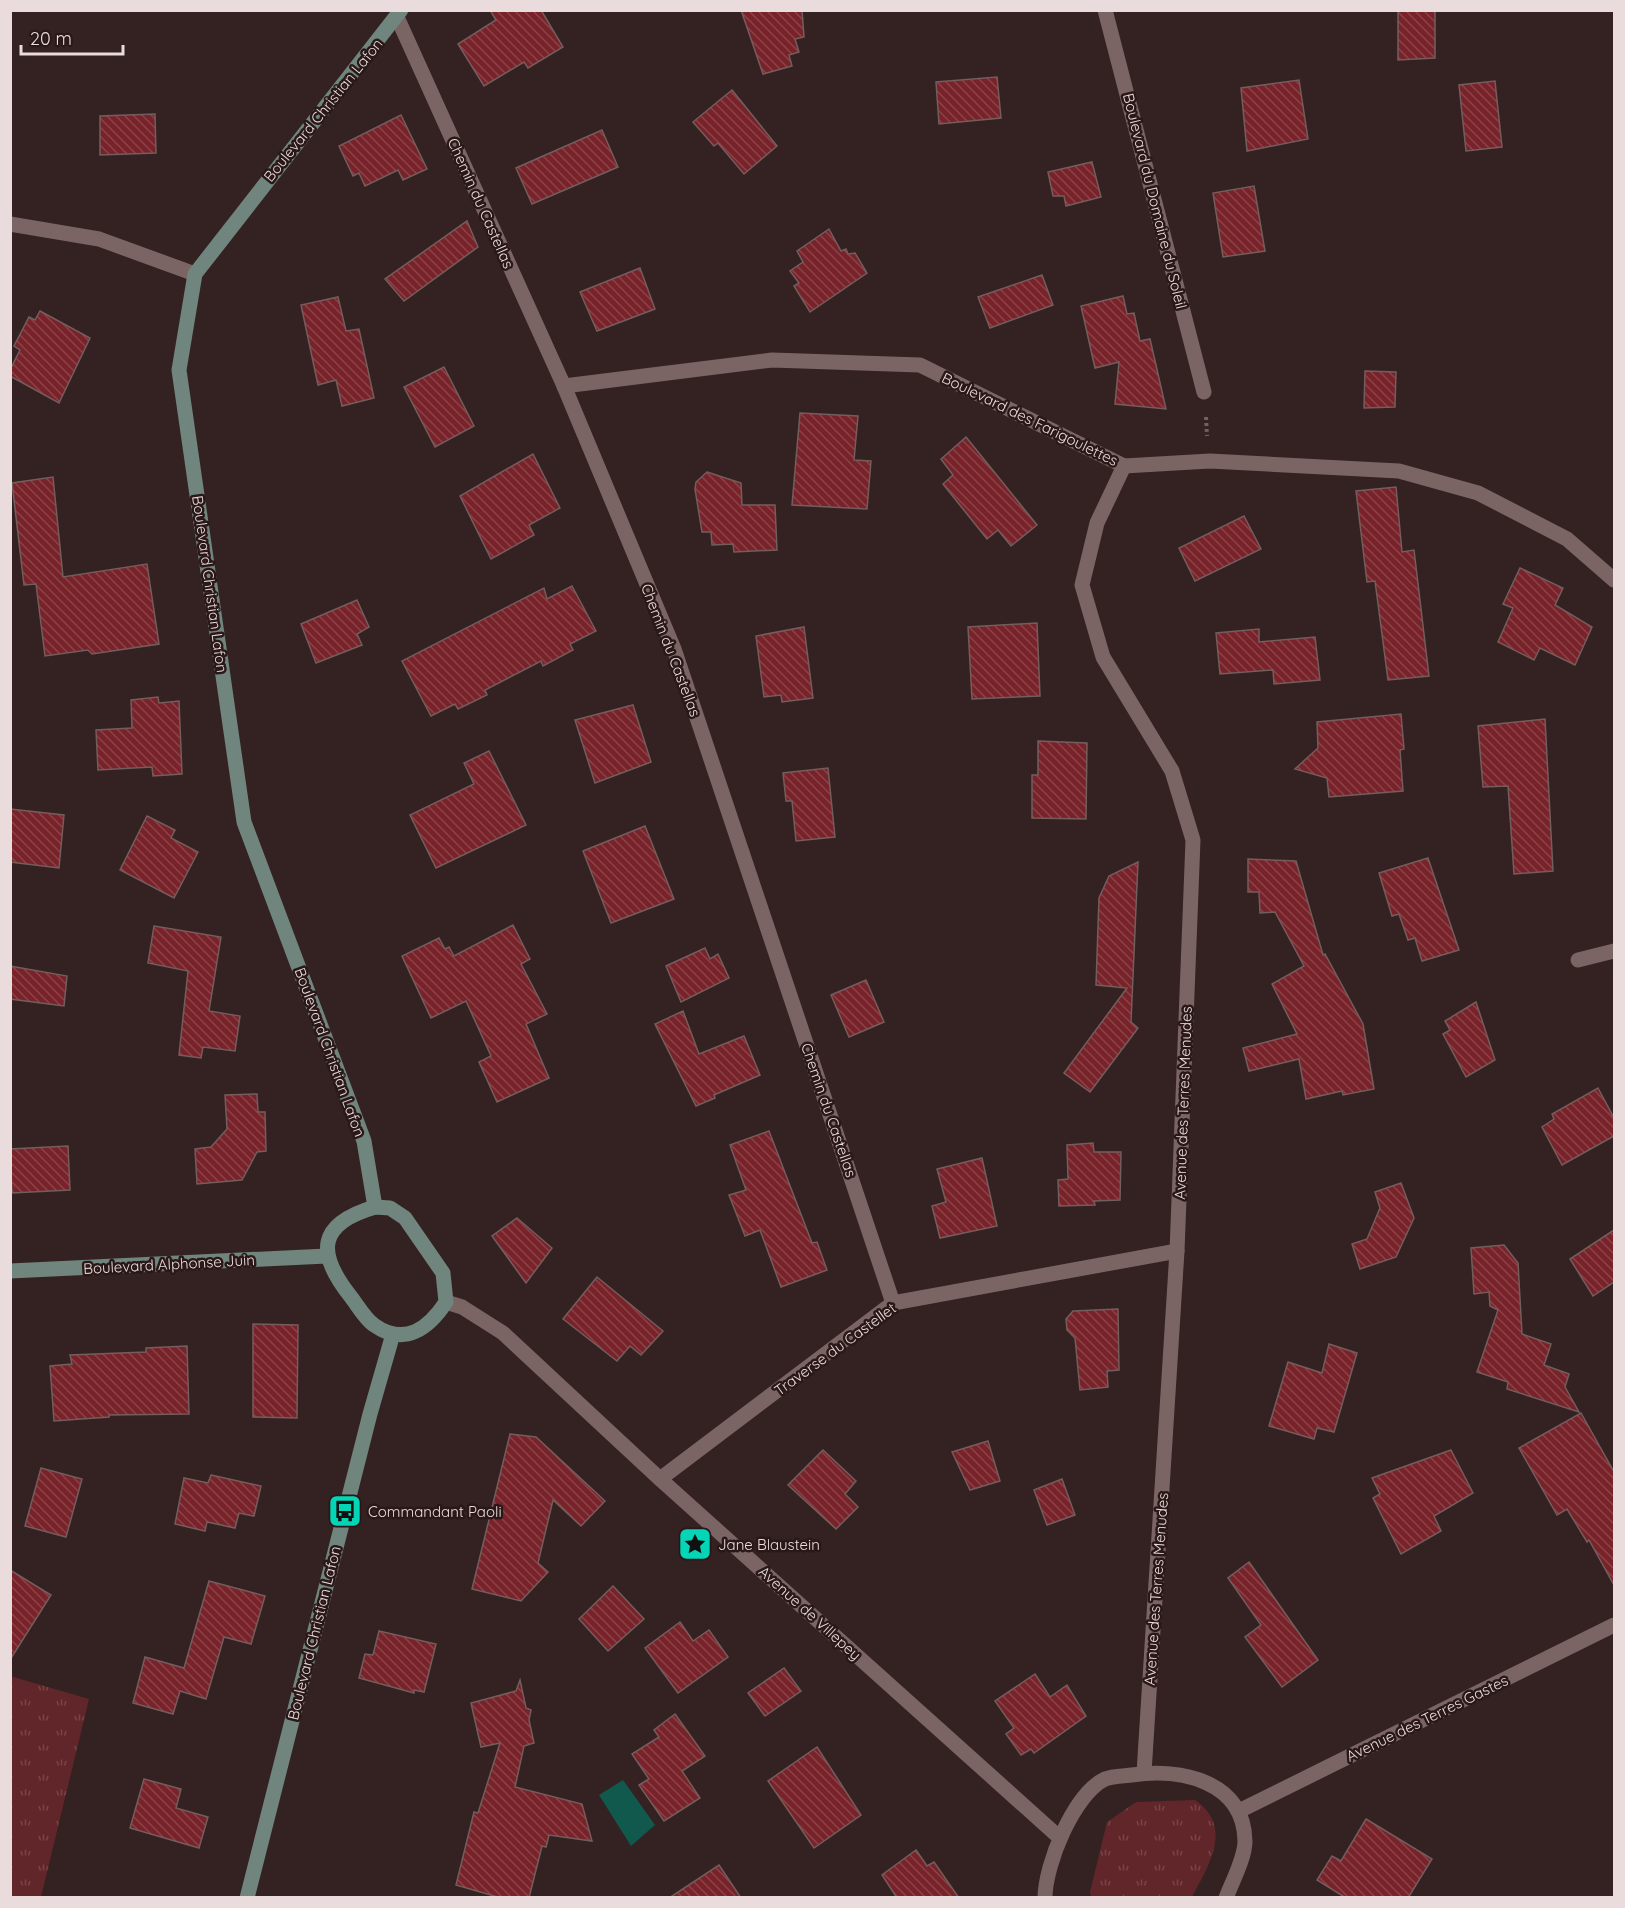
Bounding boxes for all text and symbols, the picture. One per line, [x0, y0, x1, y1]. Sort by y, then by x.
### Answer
scale bar [21, 18, 123, 56]
text: 20 m [30, 27, 72, 50]
street label: Boulevard Christian Lafon [259, 35, 387, 185]
street label: Boulevard du Domaine du Soleil [1119, 91, 1191, 311]
street label: Chemin du Castellas [444, 135, 518, 271]
street label: Boulevard des Farigoulettes [939, 368, 1121, 470]
street label: Boulevard Christian Lafon [188, 494, 232, 674]
street label: Chemin du Castellas [637, 581, 705, 719]
street label: Boulevard Christian Lafon [290, 965, 370, 1139]
street label: Avenue des Terres Menudes [1170, 1006, 1196, 1200]
street label: Chemin du Castellas [797, 1040, 861, 1180]
street label: Boulevard Alphonse Juin [83, 1250, 255, 1278]
street label: Traverse du Castellet [770, 1298, 900, 1400]
street label: Avenue des Terres Menudes [1140, 1492, 1172, 1686]
bus stop icon: Commandant Paoli [327, 1493, 363, 1529]
place label: Commandant Paoli [368, 1502, 502, 1521]
place icon: Jane Blaustein [677, 1526, 713, 1562]
place label: Jane Blaustein [718, 1535, 820, 1554]
street label: Boulevard Christian Lafon [283, 1544, 345, 1722]
street label: Avenue de Villepey [755, 1562, 865, 1664]
street label: Avenue des Terres Gastes [1343, 1670, 1511, 1766]

